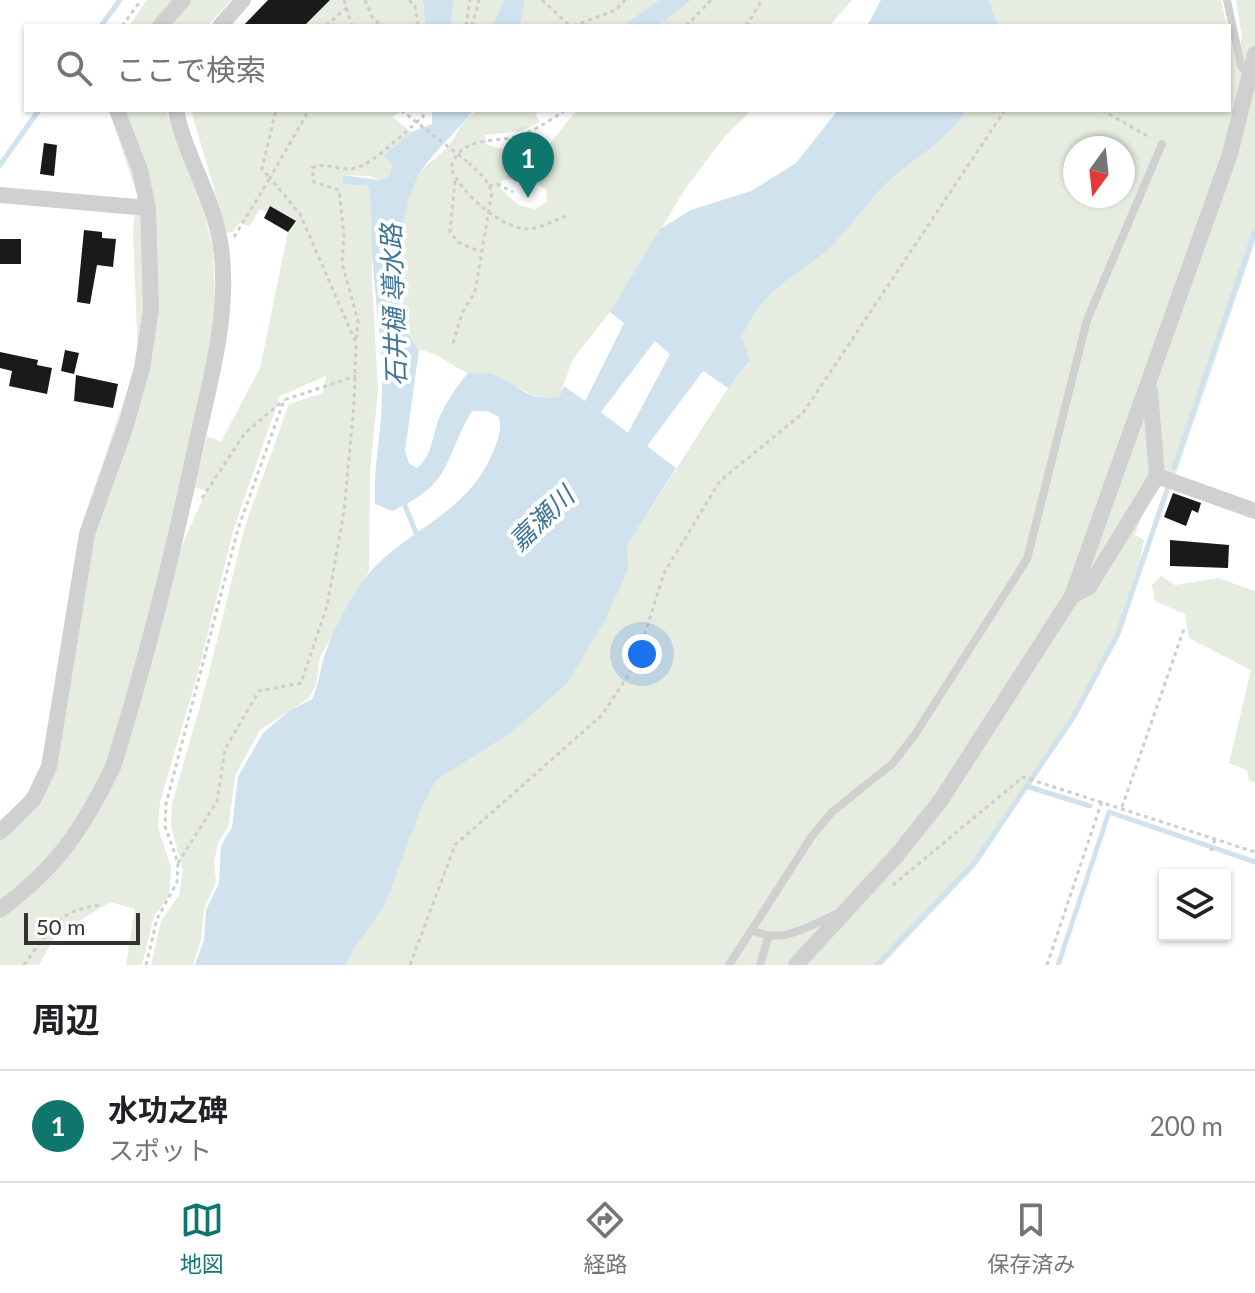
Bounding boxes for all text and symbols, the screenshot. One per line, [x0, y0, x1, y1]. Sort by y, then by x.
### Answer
search box [24, 24, 1231, 112]
icon: search [52, 46, 96, 90]
text: ここで検索 [116, 51, 266, 87]
pin: 1 [502, 132, 554, 198]
north arrow [1063, 136, 1135, 208]
water label: 石井樋 導水路 [374, 221, 412, 387]
water label: 嘉瀬川 [502, 477, 582, 557]
your location [622, 634, 662, 674]
map controls [1159, 869, 1231, 941]
button: layers [1159, 869, 1231, 941]
scale bar [24, 909, 140, 945]
text: 50 m [36, 913, 85, 940]
text: 周辺 [32, 998, 100, 1039]
text: 水功之碑 [108, 1091, 228, 1127]
text: 1 [50, 1110, 66, 1142]
text: 200 m [1150, 1110, 1223, 1142]
text: スポット [108, 1134, 212, 1166]
tab: 地図 [180, 1198, 224, 1278]
tab: 経路 [583, 1198, 627, 1278]
tab: 保存済み [987, 1198, 1075, 1278]

